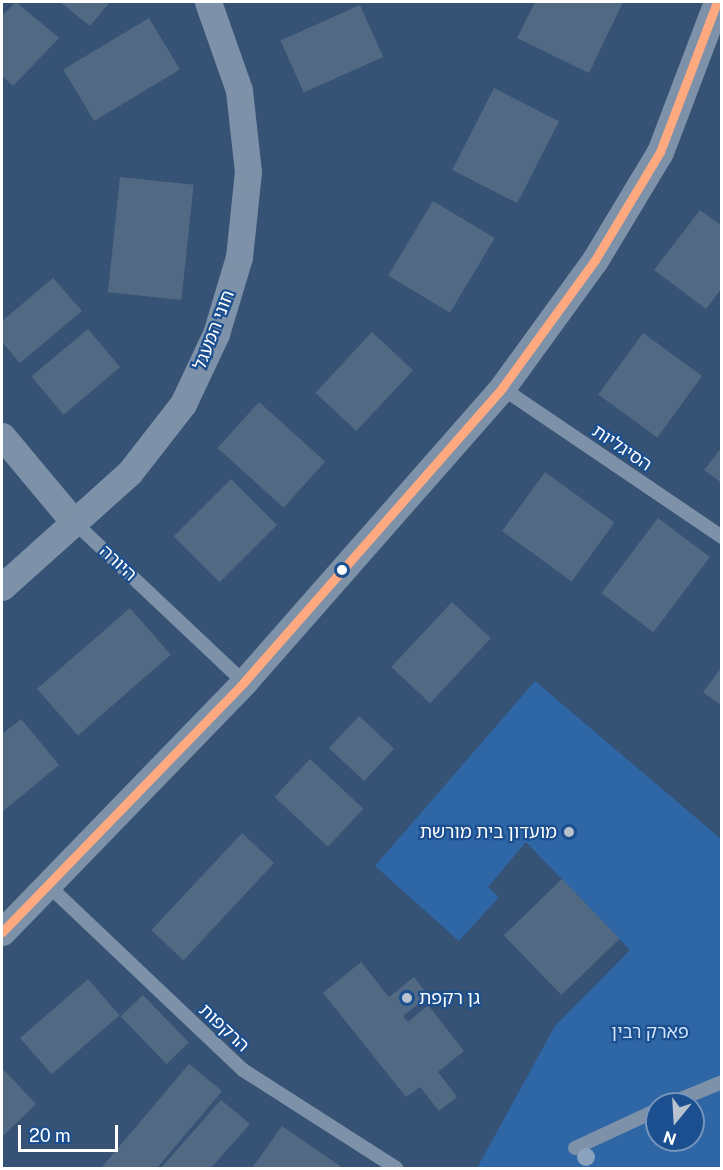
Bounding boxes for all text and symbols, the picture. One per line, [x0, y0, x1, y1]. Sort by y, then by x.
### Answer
street label: חוני המעגל [189, 287, 239, 373]
street label: הסיגליות [588, 420, 656, 476]
street label: היורה [95, 541, 141, 585]
unlabelled marker [336, 564, 348, 576]
place label: מועדון בית מורשת [420, 821, 557, 843]
marker: מועדון בית מורשת [562, 825, 576, 839]
place label: גן רקפת [419, 987, 480, 1009]
marker: גן רקפת [400, 991, 414, 1005]
street label: הרקפות [194, 999, 254, 1057]
park label: פארק רבין [611, 1021, 689, 1043]
north arrow [645, 1092, 705, 1152]
scale bar [21, 1113, 122, 1151]
text: 20 m [29, 1125, 71, 1146]
text: N [661, 1127, 679, 1149]

